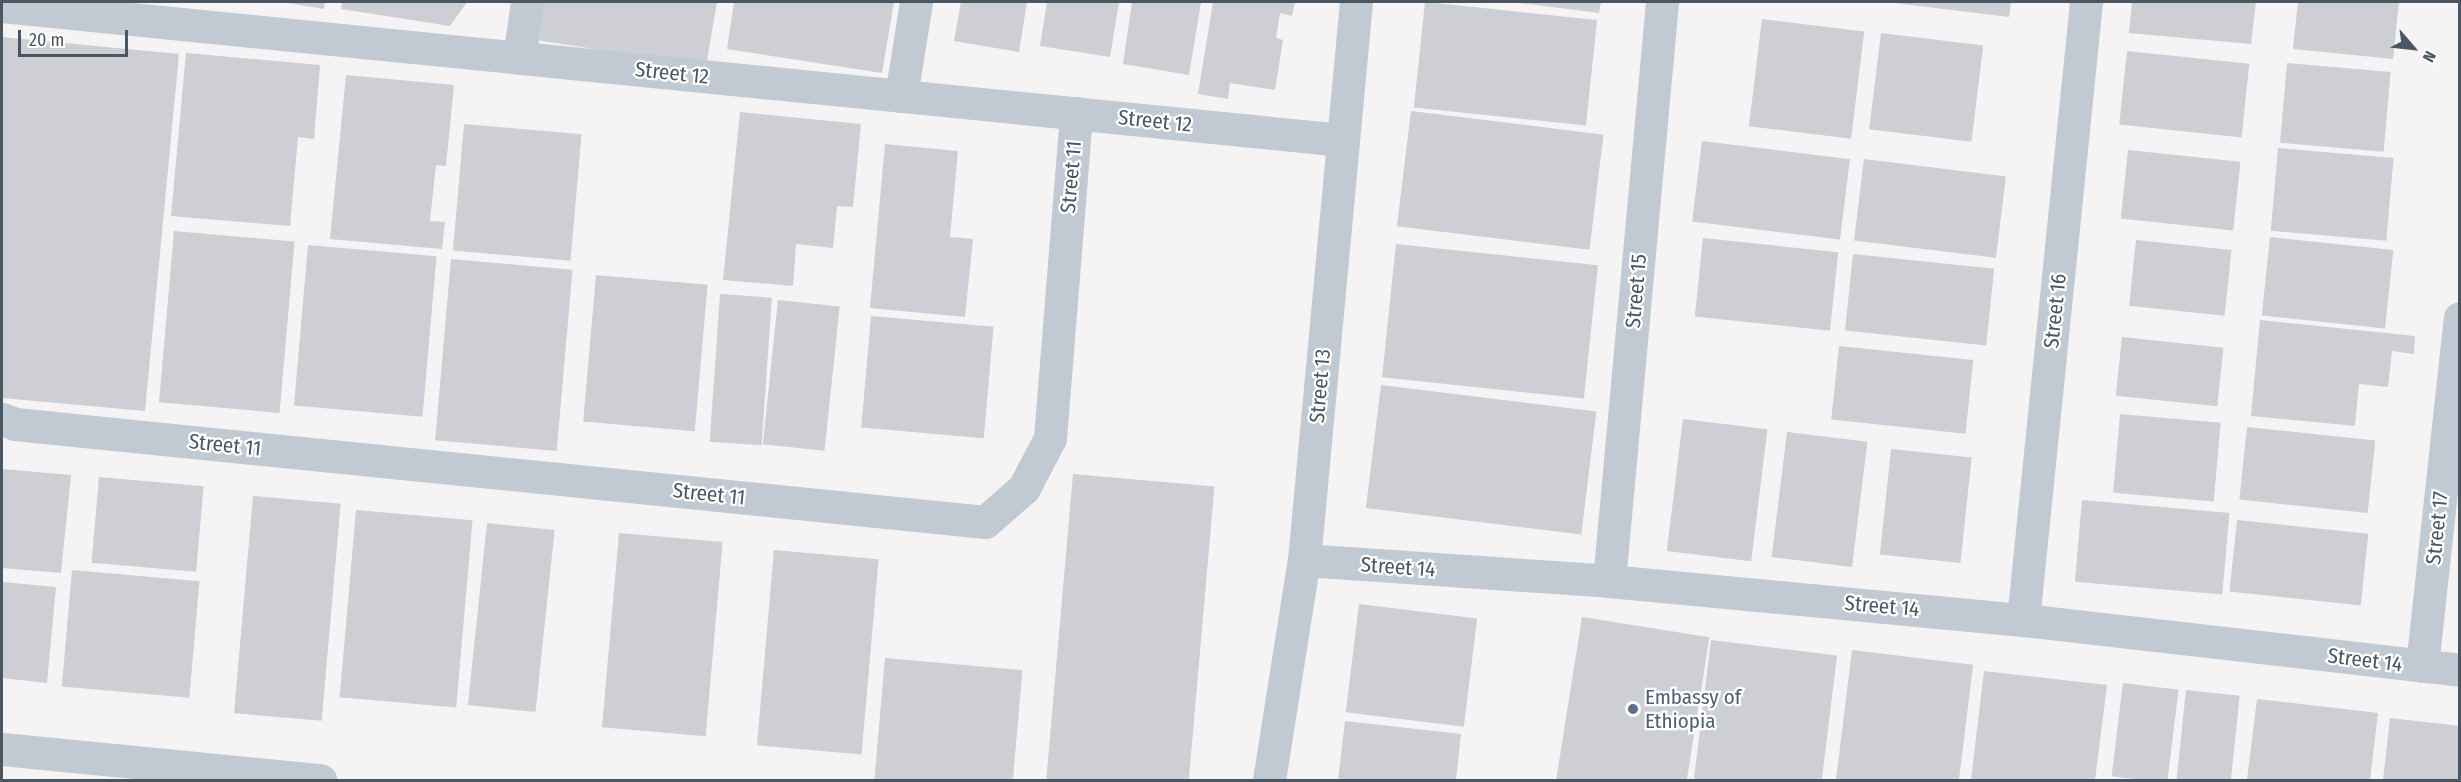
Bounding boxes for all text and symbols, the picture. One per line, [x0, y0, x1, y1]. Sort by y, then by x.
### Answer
scale bar [21, 18, 130, 56]
north arrow [2383, 18, 2443, 78]
text: 20 m [29, 29, 64, 51]
text: N [2419, 48, 2440, 65]
street label: Street 12 [634, 57, 710, 89]
street label: Street 12 [1117, 105, 1193, 137]
street label: Street 11 [1055, 140, 1087, 214]
street label: Street 15 [1620, 253, 1652, 329]
street label: Street 16 [2039, 272, 2071, 350]
street label: Street 13 [1304, 348, 1336, 424]
street label: Street 11 [188, 429, 262, 461]
street label: Street 11 [672, 478, 746, 510]
street label: Street 17 [2421, 490, 2453, 566]
street label: Street 14 [1360, 552, 1436, 582]
street label: Street 14 [1844, 590, 1920, 622]
street label: Street 14 [2326, 643, 2404, 677]
place label: Embassy of Ethiopia [1645, 684, 1741, 734]
marker: Embassy of Ethiopia [1626, 702, 1640, 716]

